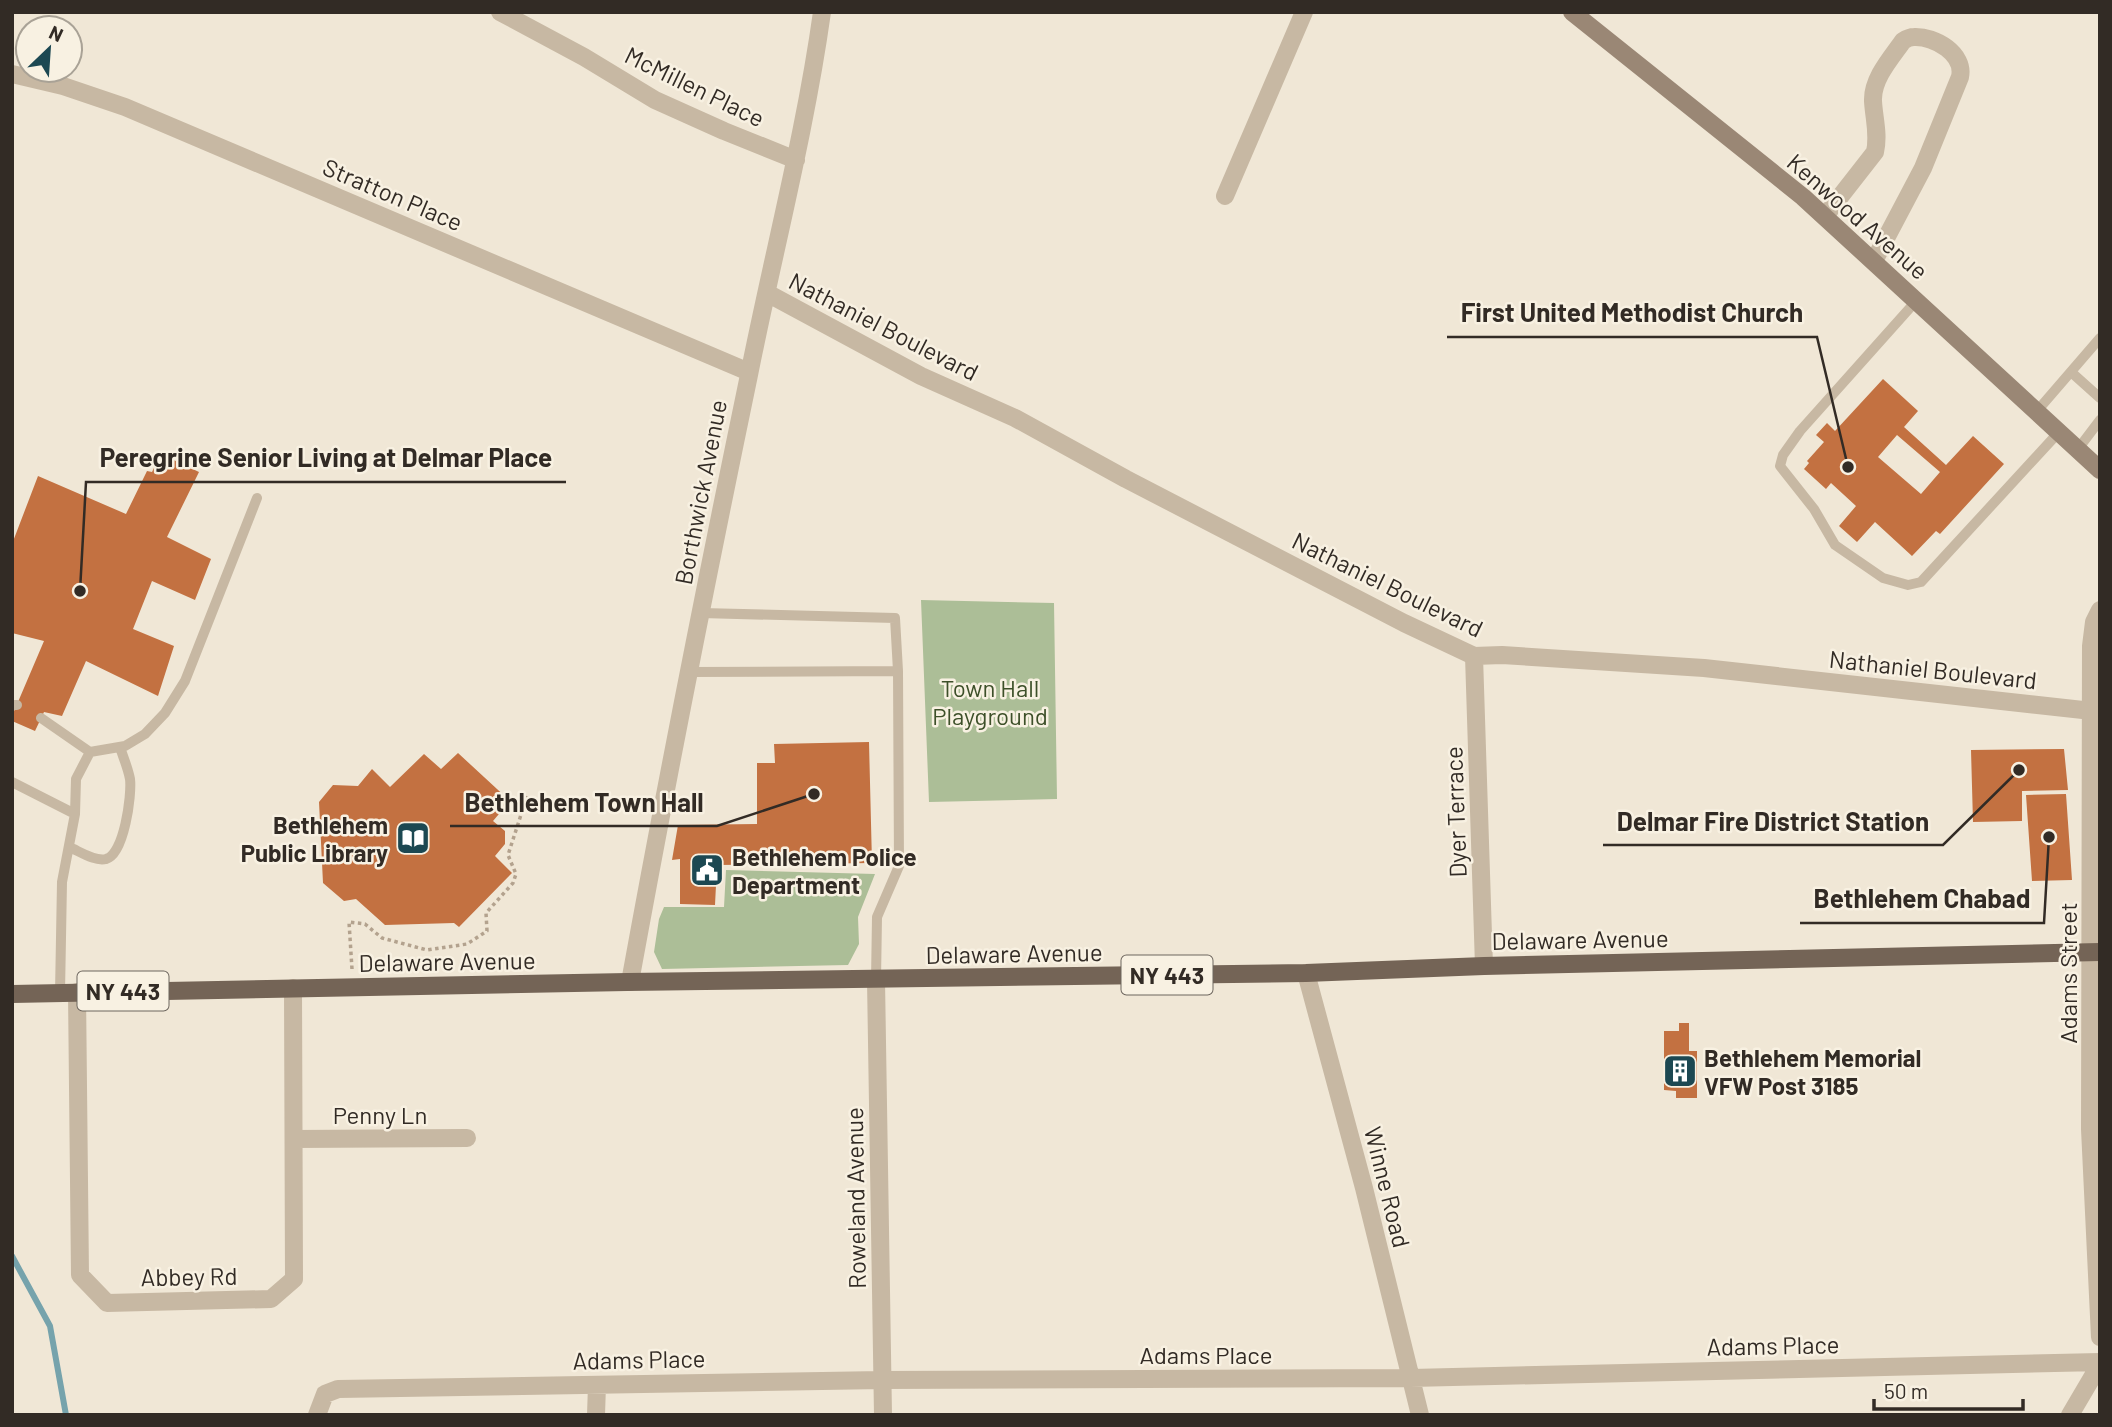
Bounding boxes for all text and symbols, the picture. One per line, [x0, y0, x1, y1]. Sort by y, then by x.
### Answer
north arrow [14, 14, 84, 84]
text: N [46, 20, 67, 46]
street label: McMillen Place [620, 40, 770, 132]
street label: Kenwood Avenue [1782, 147, 1934, 285]
street label: Stratton Place [319, 152, 467, 236]
street label: Nathaniel Boulevard [784, 266, 984, 386]
callout: First United Methodist Church [1447, 290, 1817, 337]
text: First United Methodist Church [1461, 296, 1803, 327]
street label: Borthwick Avenue [668, 397, 732, 587]
callout: Peregrine Senior Living at Delmar Place [86, 435, 566, 482]
text: Peregrine Senior Living at Delmar Place [100, 441, 552, 472]
street label: Nathaniel Boulevard [1288, 525, 1488, 643]
street label: Nathaniel Boulevard [1828, 644, 2038, 694]
park label: Town Hall Playground [932, 673, 1048, 730]
street label: Dyer Terrace [1438, 746, 1472, 878]
callout: Bethlehem Town Hall [450, 779, 717, 826]
text: Bethlehem Town Hall [464, 786, 704, 817]
callout: Delmar Fire District Station [1603, 798, 1943, 845]
text: Delmar Fire District Station [1617, 805, 1929, 836]
place label: Bethlehem Public Library [241, 810, 388, 867]
library icon: Bethlehem Public Library [394, 819, 432, 857]
place label: Bethlehem Police Department [732, 842, 917, 899]
public building icon: Bethlehem Police Department [688, 851, 726, 889]
callout: Bethlehem Chabad [1800, 876, 2044, 923]
text: Bethlehem Chabad [1814, 882, 2030, 913]
street label: Adams Street [2053, 902, 2082, 1044]
street label: Delaware Avenue [1491, 923, 1669, 955]
street label: Delaware Avenue [925, 937, 1103, 969]
street label: Delaware Avenue [358, 945, 536, 977]
road number: NY 443 [1122, 956, 1212, 994]
road number: NY 443 [78, 972, 168, 1010]
place label: Bethlehem Memorial VFW Post 3185 [1704, 1043, 1921, 1100]
building icon: Bethlehem Memorial VFW Post 3185 [1661, 1052, 1699, 1090]
street label: Penny Ln [333, 1100, 427, 1129]
street label: Roweland Avenue [839, 1107, 871, 1289]
street label: Winne Road [1359, 1124, 1417, 1250]
street label: Abbey Rd [140, 1261, 238, 1291]
street label: Adams Place [1706, 1329, 1840, 1361]
street label: Adams Place [1139, 1340, 1273, 1369]
street label: Adams Place [572, 1343, 706, 1375]
scale bar [1874, 1368, 2023, 1412]
text: 50 m [1884, 1378, 1928, 1403]

